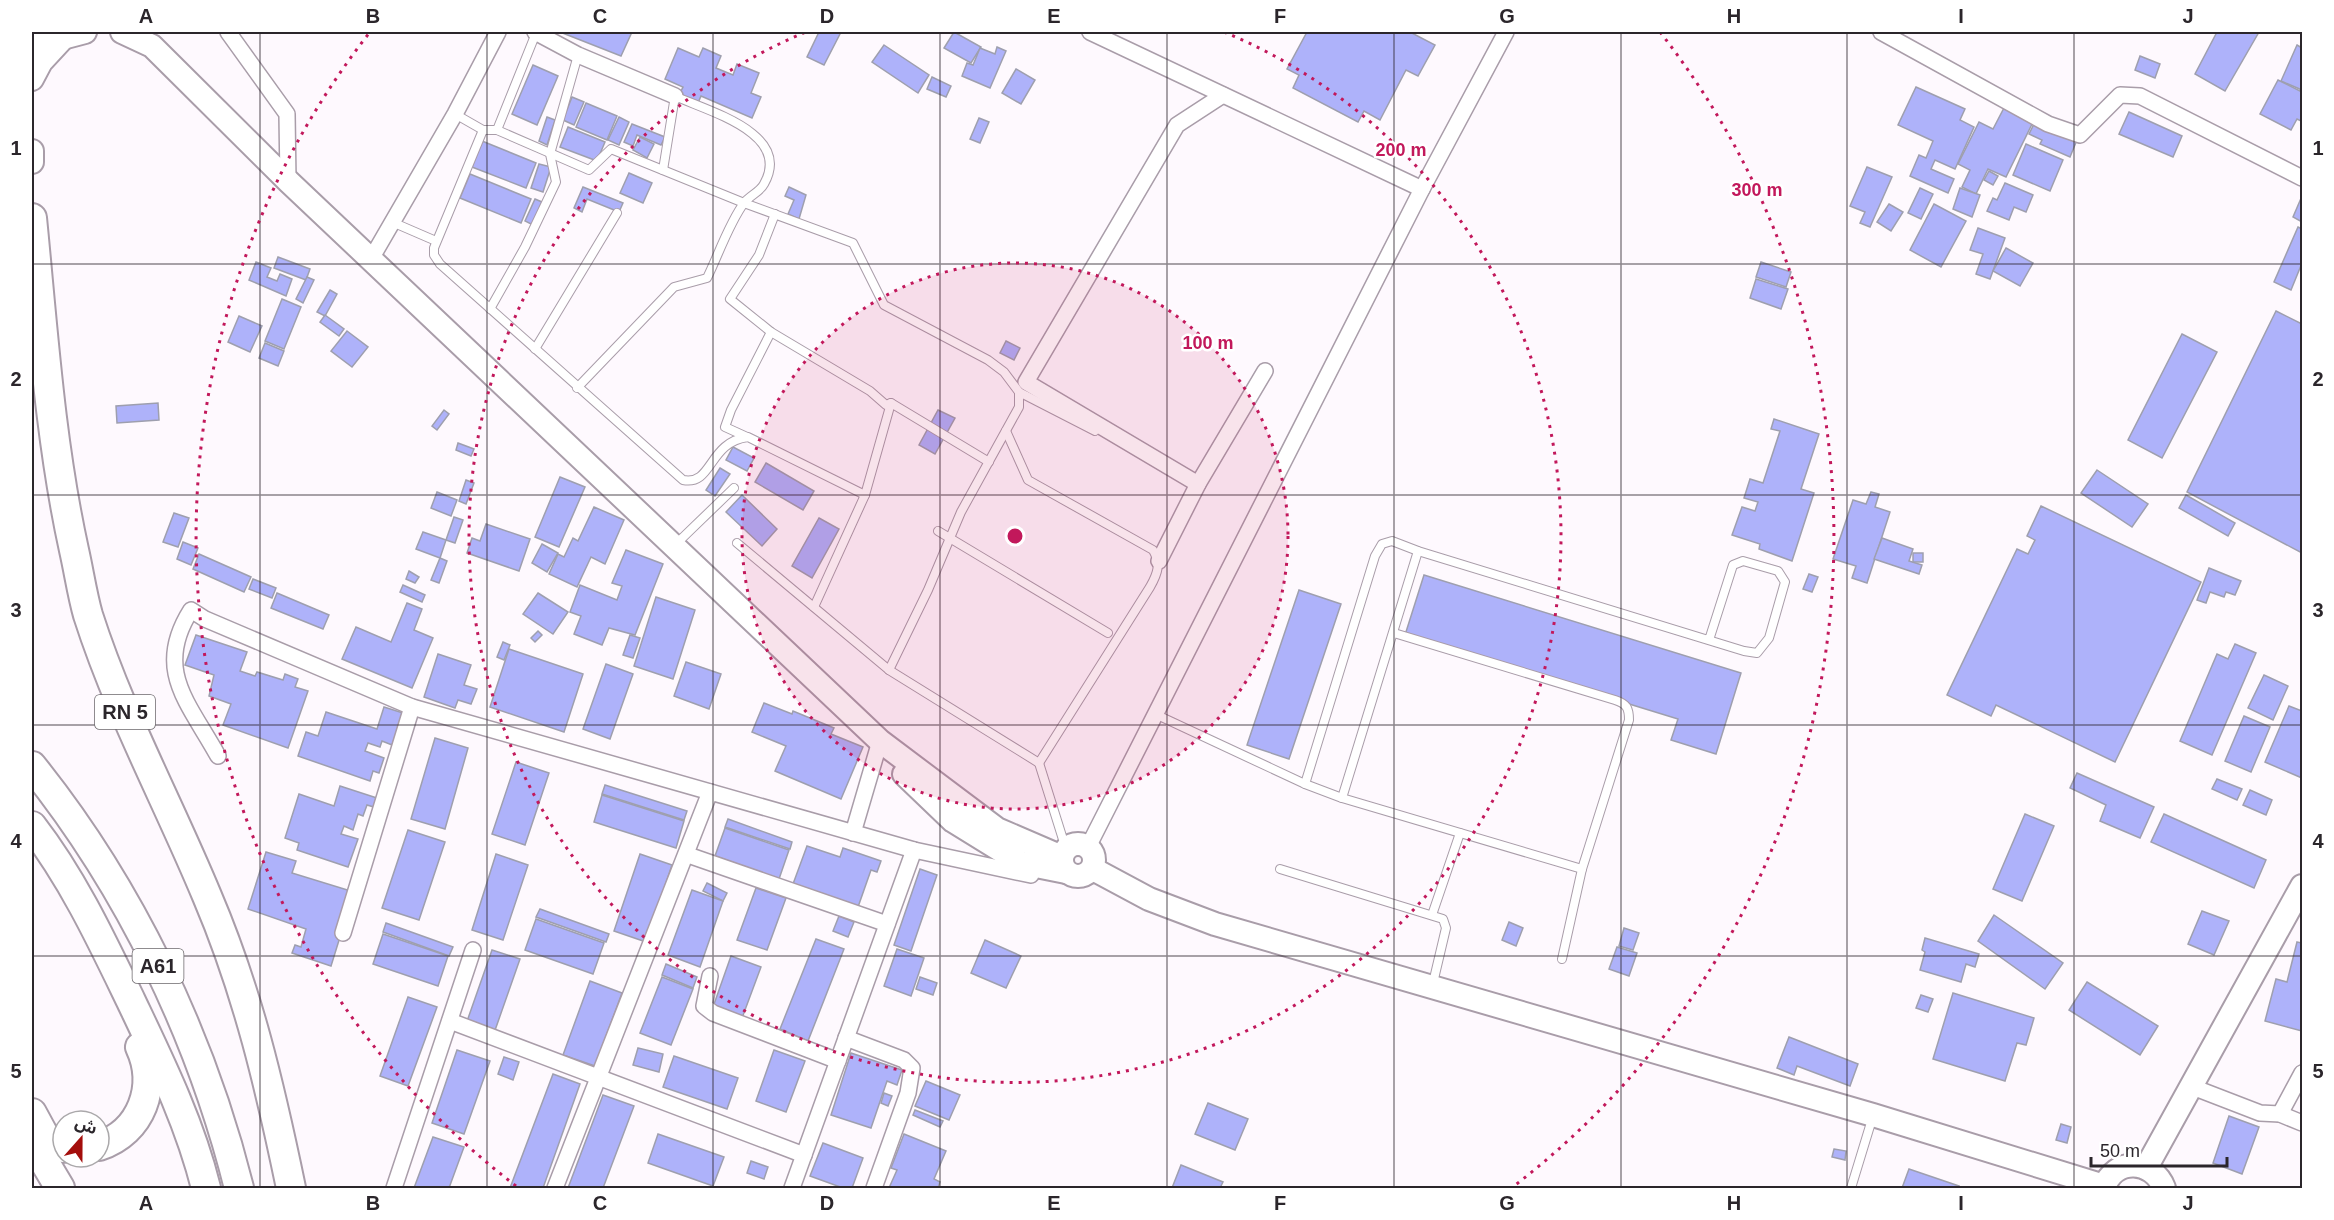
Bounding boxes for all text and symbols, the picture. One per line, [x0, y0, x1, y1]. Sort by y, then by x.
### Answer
text: A [139, 5, 153, 27]
text: B [366, 5, 380, 27]
text: C [593, 5, 607, 27]
text: D [820, 5, 834, 27]
text: E [1047, 5, 1061, 27]
text: F [1274, 5, 1286, 27]
text: G [1499, 5, 1515, 27]
text: H [1727, 5, 1741, 27]
text: I [1958, 5, 1964, 27]
text: J [2182, 5, 2194, 27]
text: 1 [10, 137, 22, 159]
text: 1 [2312, 137, 2324, 159]
text: 200 m [1375, 140, 1427, 160]
text: 300 m [1731, 180, 1783, 200]
text: 100 m [1182, 333, 1234, 353]
text: 2 [10, 368, 22, 390]
text: 2 [2312, 368, 2324, 390]
centre of rings [1005, 526, 1025, 546]
text: 3 [10, 599, 22, 621]
text: 3 [2312, 599, 2324, 621]
road number: RN 5 [95, 695, 155, 729]
text: 4 [10, 830, 22, 852]
text: 4 [2312, 830, 2324, 852]
road number: A61 [132, 949, 184, 983]
text: 5 [10, 1060, 22, 1082]
text: 5 [2312, 1060, 2324, 1082]
north arrow [51, 1109, 111, 1169]
text: ش [73, 1114, 100, 1138]
scale bar [2091, 1130, 2228, 1168]
text: 50 m [2100, 1141, 2140, 1161]
text: A [139, 1192, 153, 1214]
text: B [366, 1192, 380, 1214]
text: C [593, 1192, 607, 1214]
text: D [820, 1192, 834, 1214]
text: E [1047, 1192, 1061, 1214]
text: F [1274, 1192, 1286, 1214]
text: G [1499, 1192, 1515, 1214]
text: H [1727, 1192, 1741, 1214]
text: I [1958, 1192, 1964, 1214]
text: J [2182, 1192, 2194, 1214]

